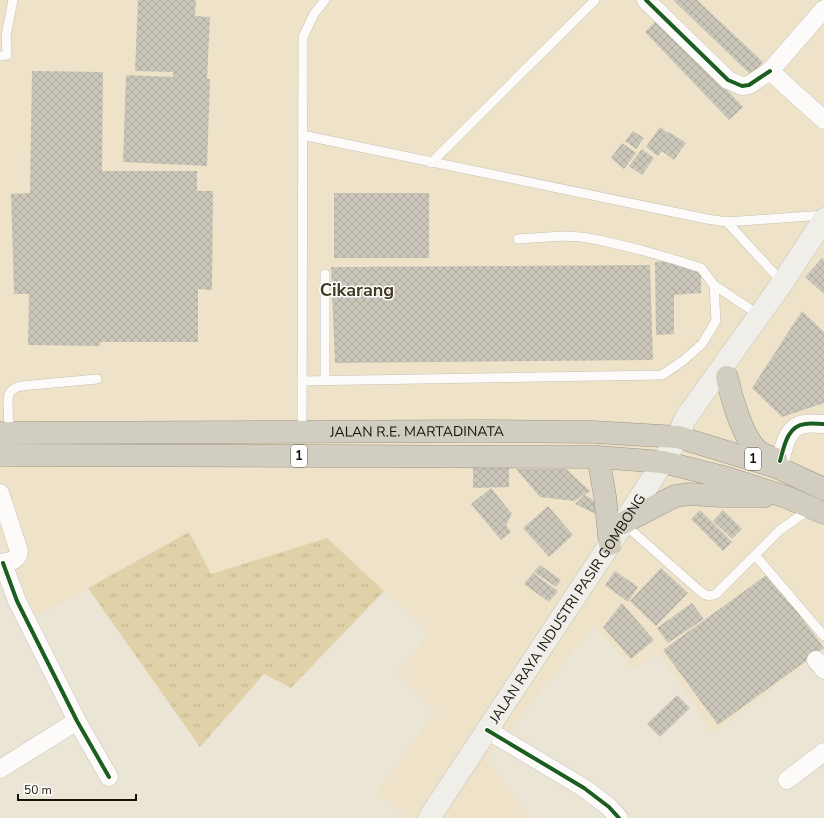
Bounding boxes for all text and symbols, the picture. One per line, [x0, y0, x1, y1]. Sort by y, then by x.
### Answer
district label: Cikarang [320, 278, 394, 302]
street label: JALAN R.E. MARTADINATA [329, 421, 504, 441]
road number: 1 [291, 445, 307, 467]
road number: 1 [745, 448, 761, 470]
street label: JALAN RAYA INDUSTRI PASIR GOMBONG [484, 490, 650, 728]
scale bar [18, 776, 136, 802]
text: 50 m [24, 782, 52, 798]

